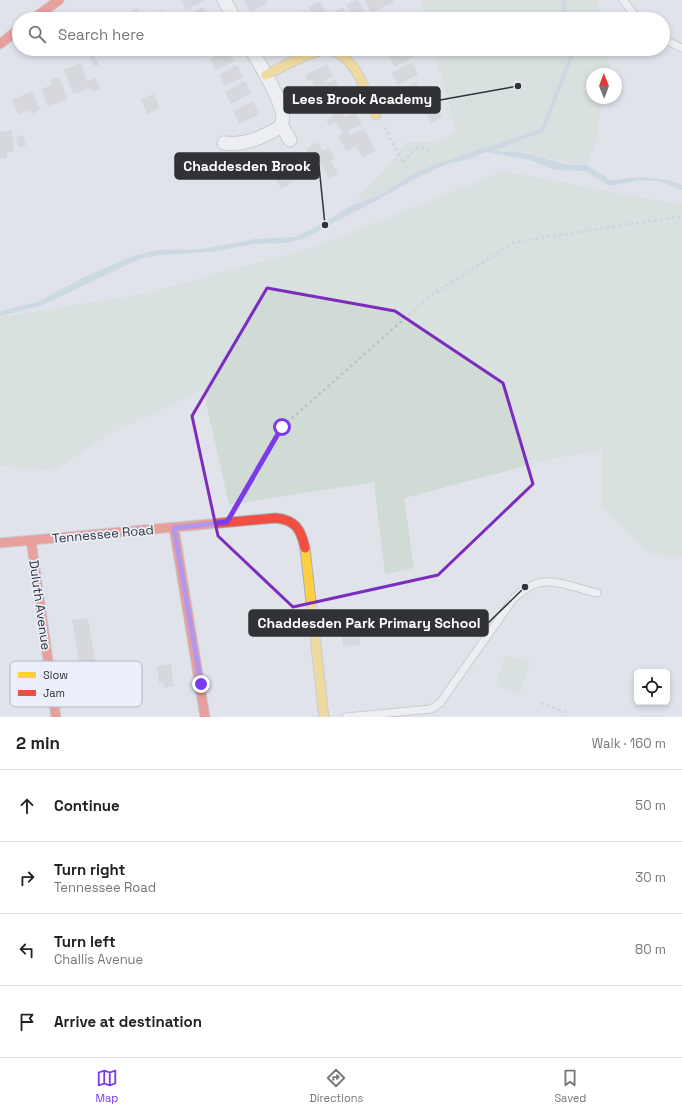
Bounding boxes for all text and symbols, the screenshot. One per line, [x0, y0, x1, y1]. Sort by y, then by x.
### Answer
search box [12, 12, 670, 56]
icon: search [26, 23, 48, 45]
text: Search here [58, 25, 144, 44]
north arrow [586, 68, 622, 104]
callout: Lees Brook Academy [284, 87, 440, 113]
text: Lees Brook Academy [292, 90, 432, 108]
callout: Chaddesden Brook [175, 153, 319, 179]
text: Chaddesden Brook [183, 157, 311, 175]
route start [273, 418, 291, 436]
street label: Tennessee Road [51, 521, 155, 547]
street label: Duluth Avenue [25, 559, 55, 651]
callout: Chaddesden Park Primary School [249, 610, 488, 636]
text: Chaddesden Park Primary School [257, 614, 481, 632]
legend [10, 661, 142, 707]
text: Slow [43, 668, 68, 682]
map controls [634, 669, 670, 705]
button: locate [634, 669, 670, 705]
route end [192, 675, 210, 693]
text: Jam [43, 686, 65, 700]
text: 2 min [16, 732, 60, 754]
text: Walk · 160 m [592, 735, 666, 752]
icon: ahead [16, 795, 38, 817]
text: Continue [54, 796, 120, 815]
text: 50 m [635, 797, 666, 814]
text: Turn right [54, 860, 125, 879]
icon: right [16, 867, 38, 889]
text: 30 m [635, 869, 666, 886]
text: Tennessee Road [54, 879, 156, 896]
text: Turn left [54, 932, 116, 951]
icon: left [16, 939, 38, 961]
text: 80 m [635, 941, 666, 958]
text: Challis Avenue [54, 951, 143, 968]
icon: arrive [16, 1011, 38, 1033]
text: Arrive at destination [54, 1012, 202, 1031]
tab: Map [96, 1067, 118, 1105]
tab: Directions [309, 1067, 363, 1105]
tab: Saved [554, 1067, 586, 1105]

